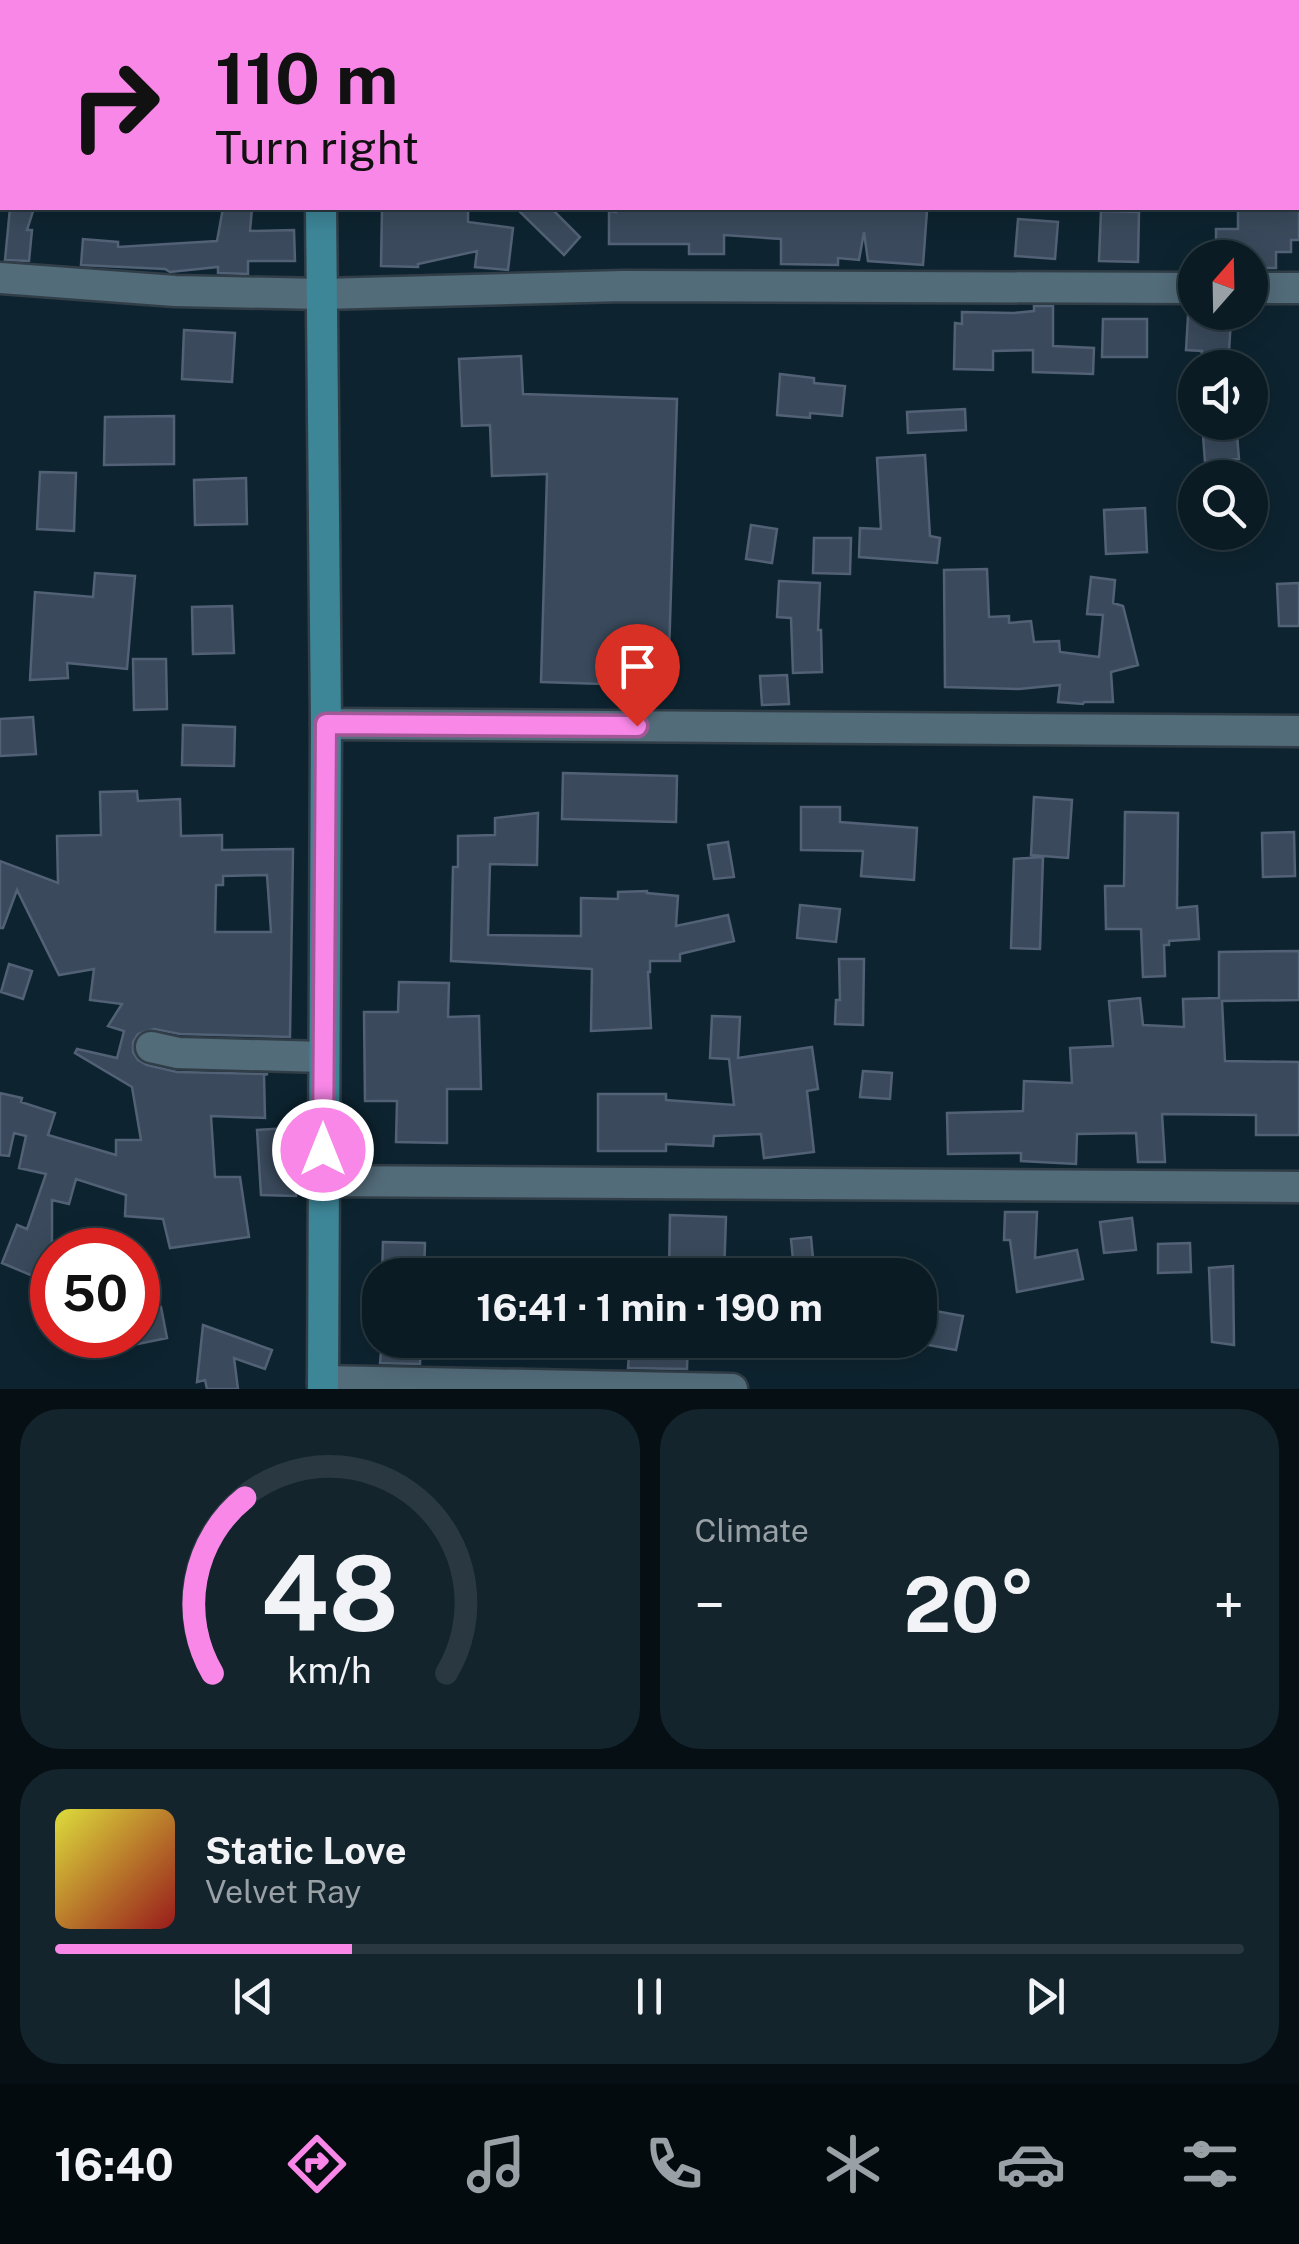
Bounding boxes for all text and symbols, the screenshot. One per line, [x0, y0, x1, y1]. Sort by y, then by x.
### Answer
text: 110 m [215, 37, 399, 120]
icon: right [50, 40, 180, 170]
text: Turn right [215, 121, 419, 174]
north arrow [1178, 240, 1268, 330]
map controls [1178, 240, 1268, 550]
button: sound [1178, 350, 1268, 440]
button: search [1178, 460, 1268, 550]
pin [595, 624, 680, 727]
icon: arrive [610, 639, 665, 694]
position arrow [271, 1098, 375, 1202]
speed limit sign: 50 [30, 1228, 160, 1358]
text: 16:41 · 1 min · 190 m [476, 1285, 823, 1330]
text: Climate [695, 1512, 809, 1549]
text: 48 [261, 1532, 399, 1654]
text: 20° [903, 1561, 1035, 1649]
text: − [695, 1573, 725, 1637]
text: + [1213, 1573, 1244, 1637]
text: km/h [288, 1649, 372, 1691]
text: Static Love [205, 1828, 407, 1873]
text: Velvet Ray [205, 1873, 361, 1910]
icon: previous [226, 1969, 281, 2024]
icon: pause [622, 1969, 677, 2024]
icon: next [1018, 1969, 1073, 2024]
icon: directions [282, 2129, 352, 2199]
icon: music [461, 2129, 531, 2199]
icon: phone [639, 2129, 709, 2199]
icon: climate [818, 2129, 888, 2199]
icon: car [996, 2129, 1066, 2199]
icon: filters [1175, 2129, 1245, 2199]
text: 16:40 [54, 2138, 174, 2191]

